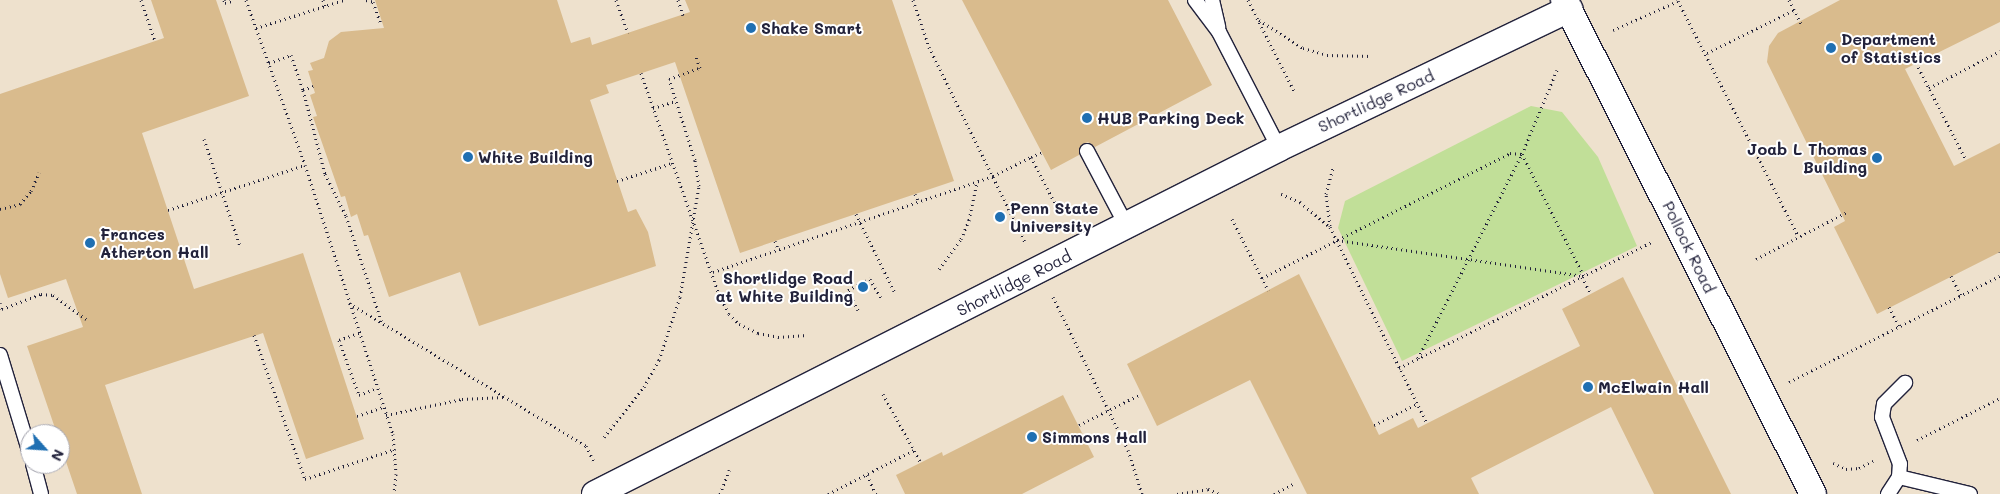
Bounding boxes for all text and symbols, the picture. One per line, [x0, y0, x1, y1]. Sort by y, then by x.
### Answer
place label: Shake Smart [761, 18, 862, 38]
marker: Shake Smart [745, 22, 757, 34]
place label: Department of Statistics [1841, 29, 1941, 67]
marker: Department of Statistics [1825, 42, 1837, 54]
street label: Shortlidge Road [1315, 66, 1437, 136]
place label: HUB Parking Deck [1097, 108, 1244, 128]
marker: HUB Parking Deck [1081, 112, 1093, 124]
place label: Joab L Thomas Building [1747, 139, 1867, 177]
place label: White Building [478, 147, 593, 167]
marker: White Building [462, 151, 474, 163]
marker: Joab L Thomas Building [1871, 152, 1883, 164]
place label: Penn State University [1010, 198, 1098, 236]
street label: Pollock Road [1659, 198, 1719, 296]
marker: Penn State University [994, 211, 1006, 223]
place label: Frances Atherton Hall [100, 224, 209, 262]
marker: Frances Atherton Hall [84, 237, 96, 249]
street label: Shortlidge Road [954, 246, 1074, 320]
place label: Shortlidge Road at White Building [716, 268, 853, 306]
marker: Shortlidge Road at White Building [857, 281, 869, 293]
place label: McElwain Hall [1598, 377, 1709, 397]
marker: McElwain Hall [1582, 381, 1594, 393]
north arrow [20, 424, 70, 474]
place label: Simmons Hall [1042, 427, 1147, 447]
marker: Simmons Hall [1026, 431, 1038, 443]
text: N [47, 446, 69, 464]

